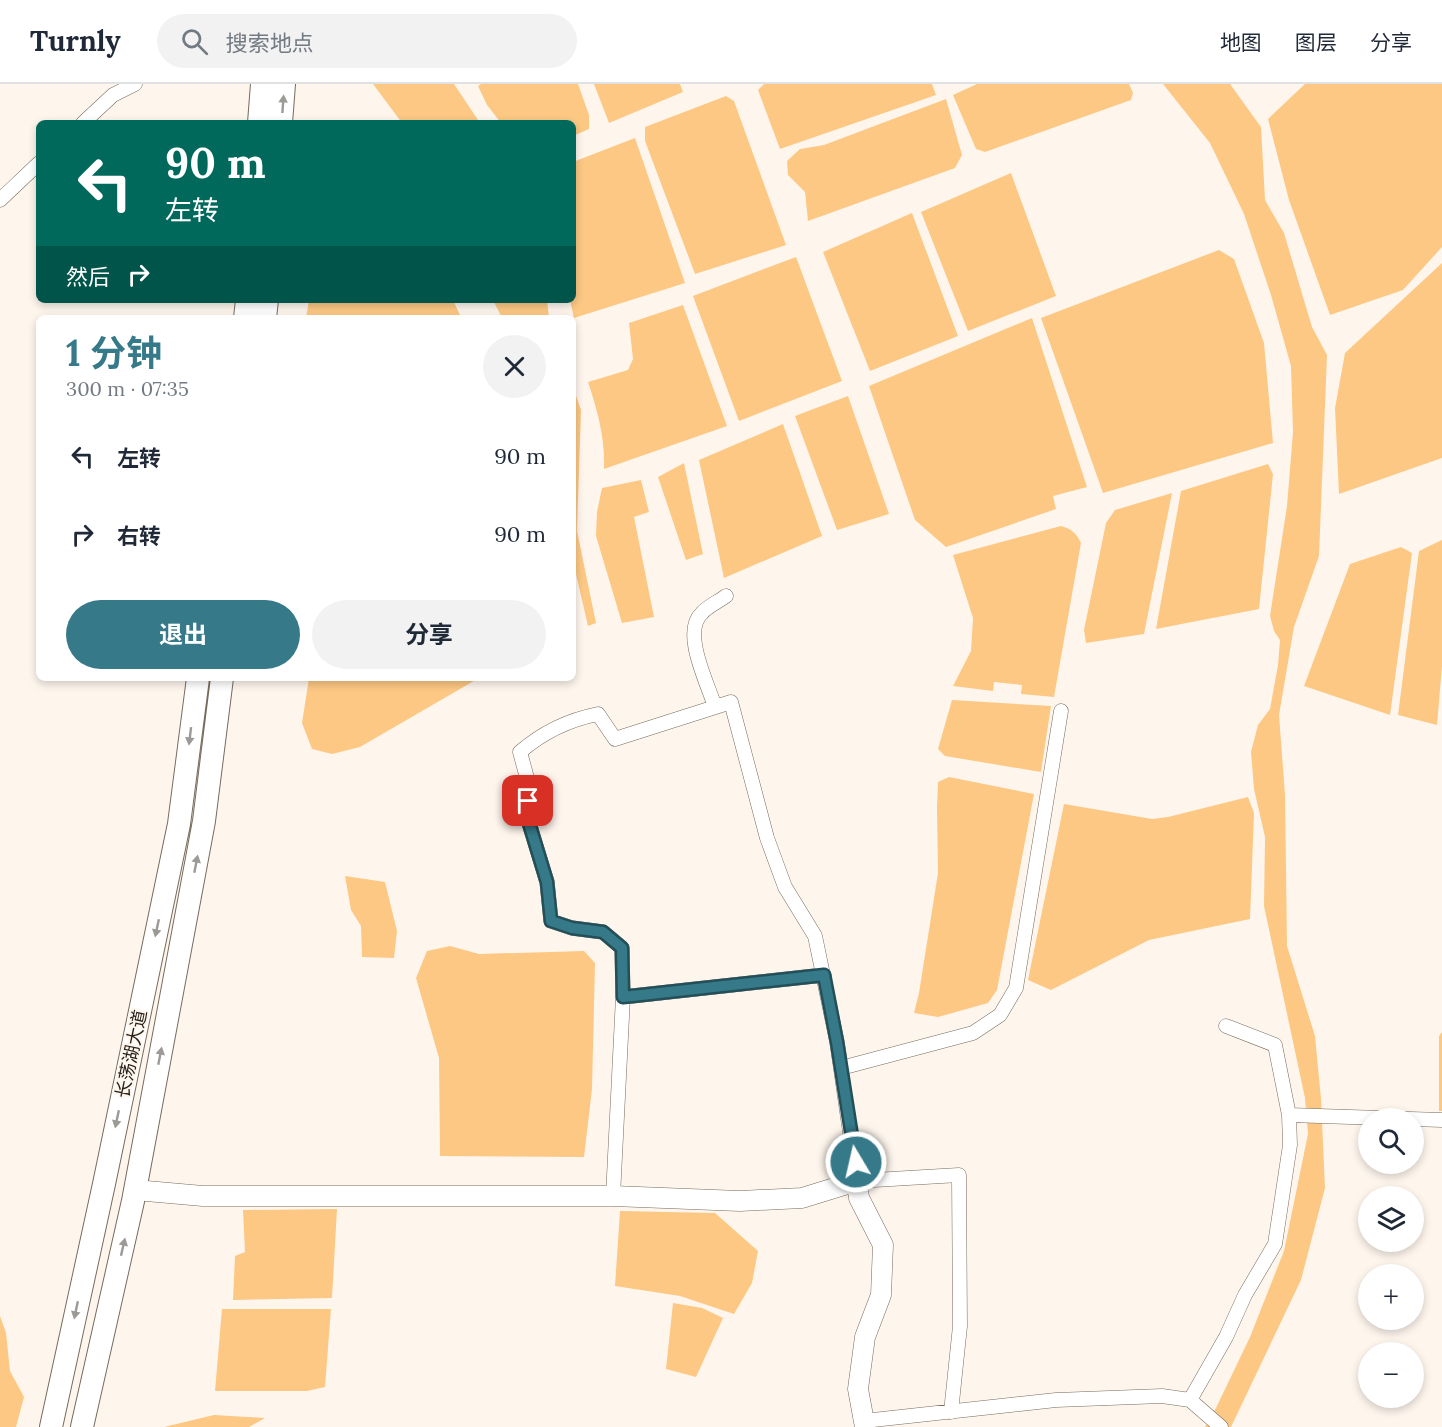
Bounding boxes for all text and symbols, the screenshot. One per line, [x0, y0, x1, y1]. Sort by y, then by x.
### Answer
search box [157, 14, 577, 68]
text: Turnly [30, 23, 121, 59]
icon: search [178, 25, 211, 58]
text: 搜索地点 [226, 29, 314, 57]
text: 地图 [1220, 29, 1262, 56]
text: 图层 [1295, 29, 1337, 56]
text: 分享 [1370, 29, 1412, 56]
one-way arrow [278, 94, 288, 113]
text: 90 m [165, 136, 266, 190]
icon: left [66, 144, 144, 222]
text: 左转 [165, 193, 219, 227]
icon: right [122, 258, 155, 291]
text: 然后 [66, 263, 110, 291]
text: 1 分钟 [66, 330, 162, 376]
button: close [483, 335, 546, 398]
text: 300 m · 07:35 [66, 376, 189, 401]
icon: left [66, 440, 99, 473]
text: 90 m [494, 442, 546, 470]
text: 左转 [117, 444, 161, 472]
icon: right [66, 518, 99, 551]
text: 90 m [494, 520, 546, 548]
text: 右转 [117, 522, 161, 550]
button: 退出 [66, 600, 300, 669]
button: 分享 [312, 600, 546, 669]
one-way arrow [185, 727, 195, 746]
pin [502, 775, 553, 826]
icon: arrive [511, 784, 544, 817]
one-way arrow [192, 854, 201, 873]
one-way arrow [152, 919, 161, 938]
street label: 长荡湖大道 [110, 1008, 152, 1100]
one-way arrow [156, 1046, 165, 1065]
map controls [1358, 1108, 1424, 1408]
button: search [1358, 1108, 1424, 1174]
one-way arrow [112, 1110, 122, 1128]
position arrow [824, 1130, 888, 1194]
button: layers [1358, 1186, 1424, 1252]
one-way arrow [118, 1238, 128, 1256]
button: + [1358, 1264, 1424, 1330]
one-way arrow [71, 1300, 81, 1319]
button: − [1358, 1342, 1424, 1408]

